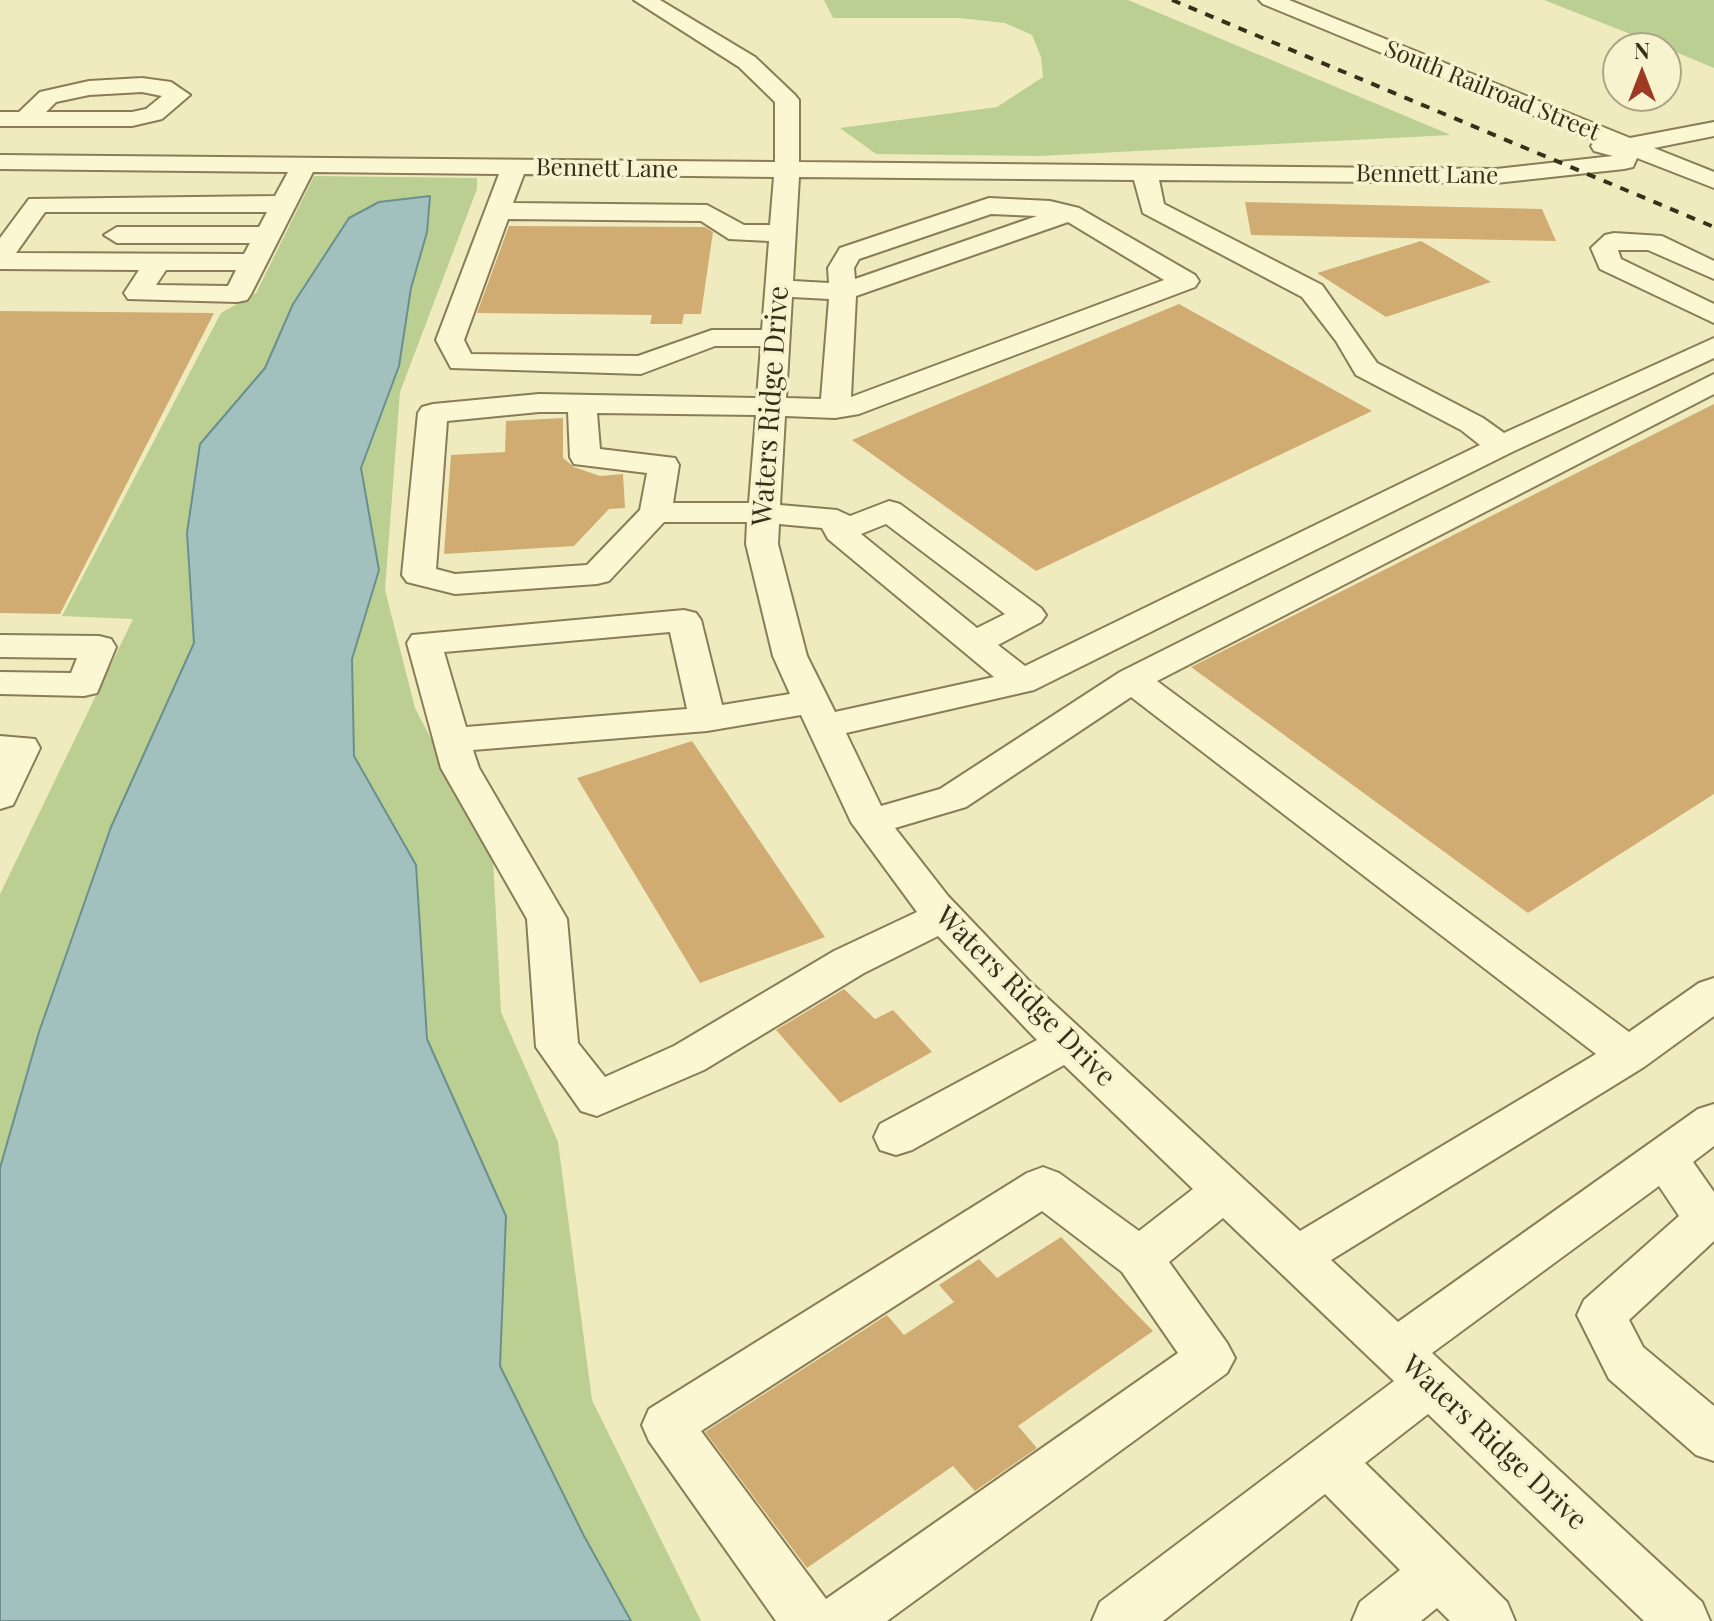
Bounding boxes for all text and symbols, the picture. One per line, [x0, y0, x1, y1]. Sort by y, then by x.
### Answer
north arrow [1602, 32, 1682, 112]
street label: South Railroad Street [1380, 35, 1604, 147]
text: N [1634, 35, 1650, 65]
street label: Bennett Lane [536, 153, 678, 185]
street label: Bennett Lane [1356, 159, 1498, 191]
street label: Waters Ridge Drive [746, 285, 796, 527]
street label: Waters Ridge Drive [928, 900, 1122, 1094]
street label: Waters Ridge Drive [1395, 1349, 1593, 1537]

